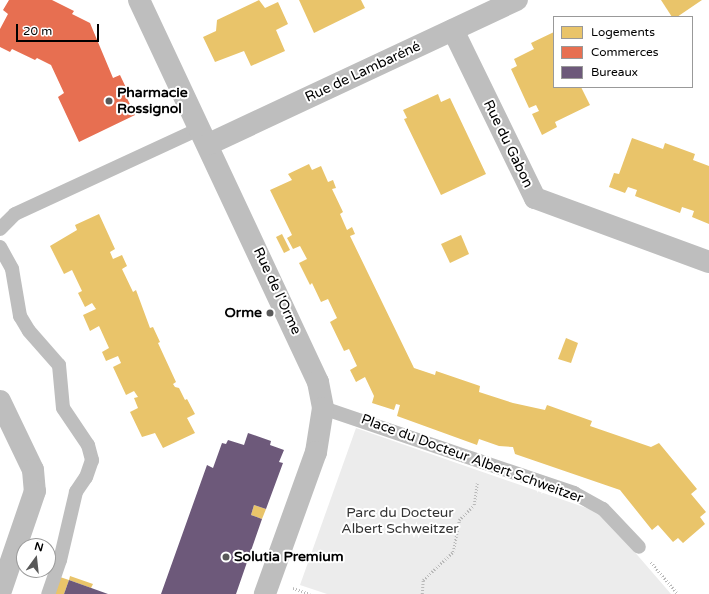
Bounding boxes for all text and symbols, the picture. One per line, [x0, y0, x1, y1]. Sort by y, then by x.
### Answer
scale bar [18, 16, 101, 42]
legend [553, 16, 693, 88]
text: 20 m [23, 24, 52, 38]
text: Logements [591, 25, 655, 39]
street label: Rue de Lambaréné [303, 38, 423, 106]
text: Commerces [591, 45, 659, 59]
text: Bureaux [591, 65, 638, 79]
place label: Pharmacie Rossignol [117, 85, 188, 118]
marker: Pharmacie Rossignol [104, 96, 114, 106]
street label: Rue du Gabon [480, 97, 536, 191]
street label: Rue de l'Orme [249, 245, 305, 337]
place label: Orme [225, 305, 262, 321]
marker: Orme [265, 308, 275, 318]
street label: Place du Docteur Albert Schweitzer [359, 411, 585, 507]
park label: Parc du Docteur Albert Schweitzer [341, 505, 459, 538]
north arrow [16, 538, 56, 578]
text: N [33, 539, 45, 554]
place label: Solutia Premium [234, 549, 344, 565]
marker: Solutia Premium [221, 552, 231, 562]

